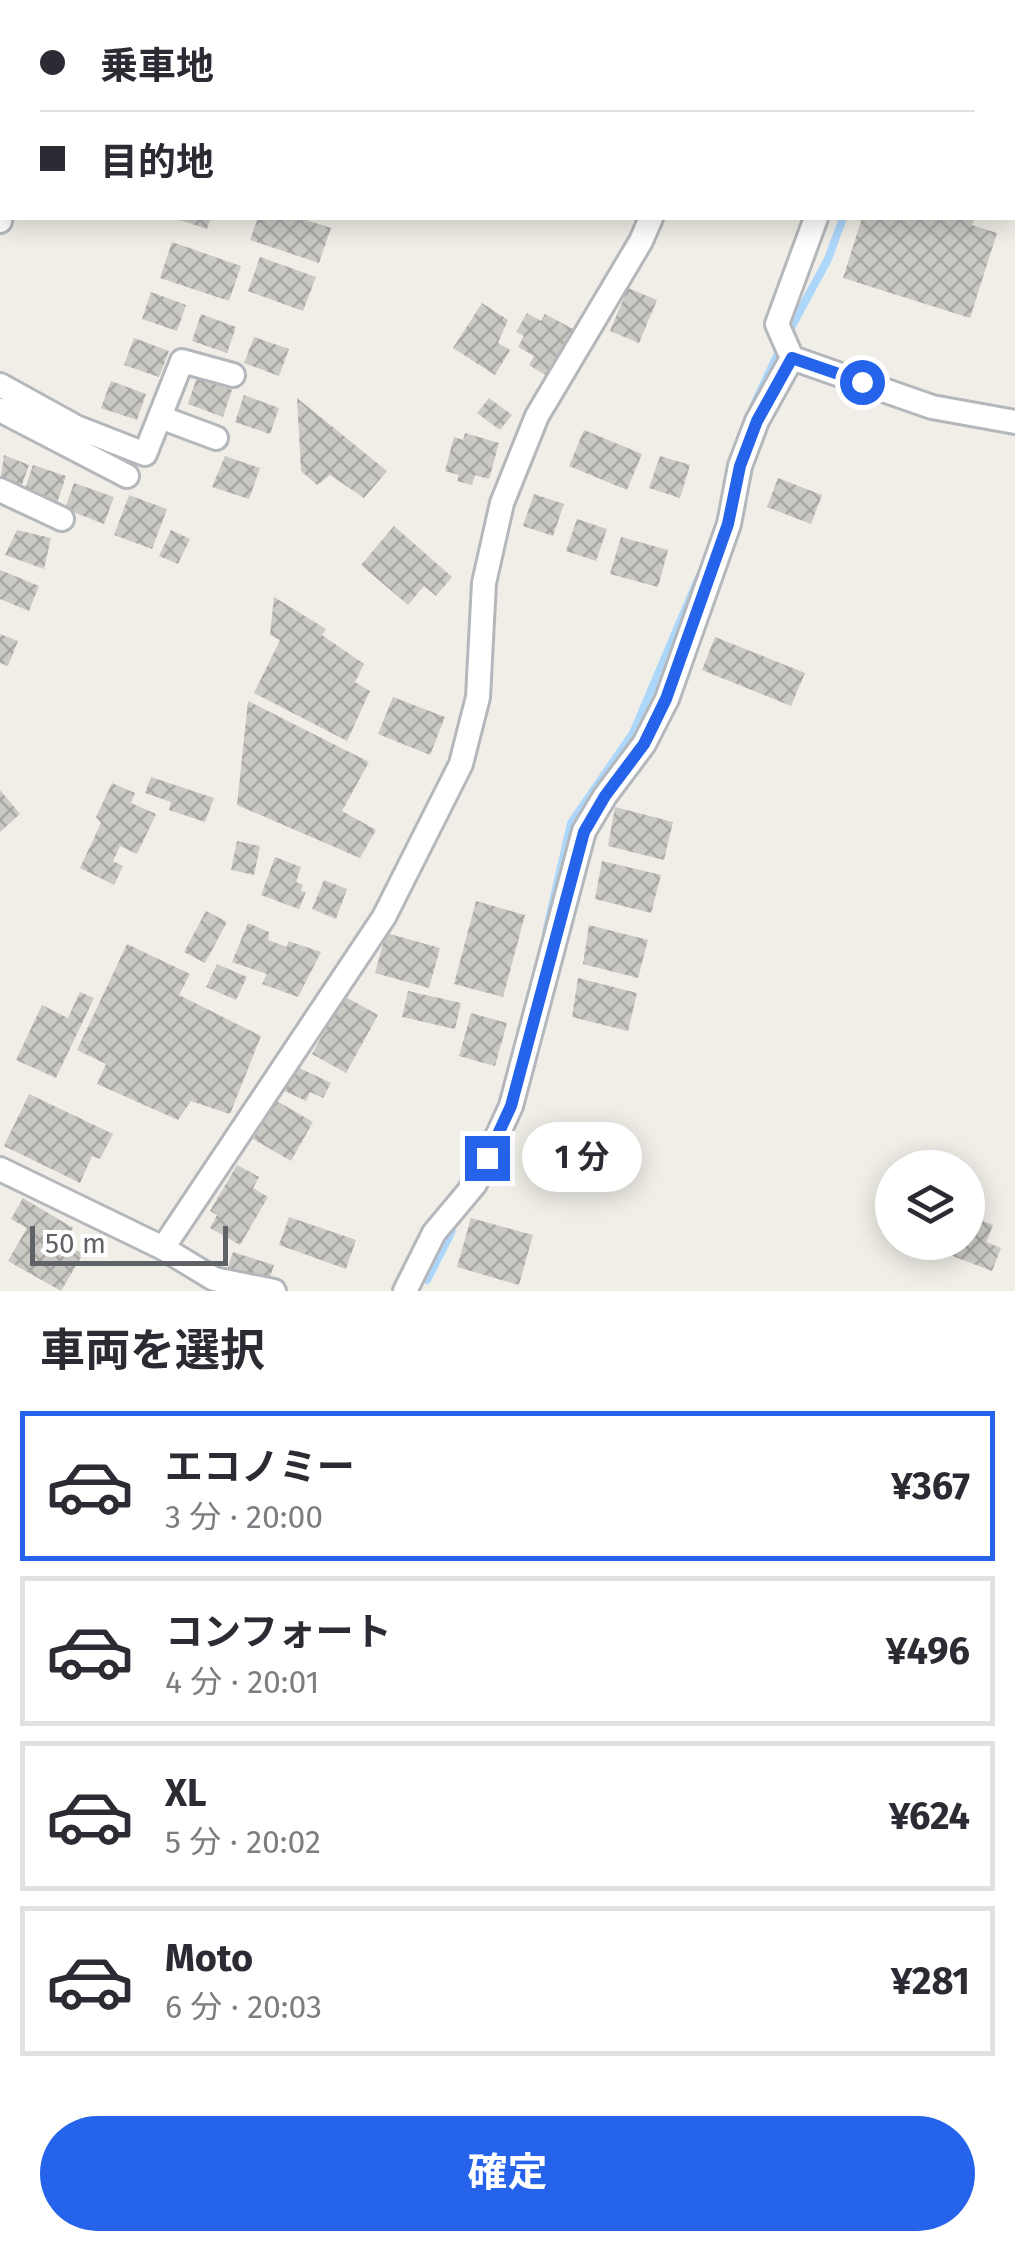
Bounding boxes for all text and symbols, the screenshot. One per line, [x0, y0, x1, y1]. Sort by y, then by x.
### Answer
text: 乗車地 [100, 43, 214, 89]
text: 目的地 [100, 139, 214, 185]
route start [840, 360, 885, 405]
callout: 1 分 [522, 1123, 642, 1193]
route end [465, 1136, 510, 1181]
text: 1 分 [555, 1138, 609, 1176]
map controls [875, 1150, 985, 1260]
button: layers [875, 1150, 985, 1260]
scale bar [30, 1221, 228, 1266]
text: 50 m [45, 1227, 106, 1260]
text: 車両を選択 [40, 1324, 265, 1378]
icon: car [45, 1441, 135, 1531]
text: エコノミー [165, 1444, 355, 1490]
text: ¥367 [891, 1463, 970, 1509]
text: 3 分 · 20:00 [165, 1498, 323, 1536]
icon: car [45, 1606, 135, 1696]
text: コンフォート [165, 1609, 392, 1655]
text: ¥496 [886, 1628, 970, 1674]
text: 4 分 · 20:01 [165, 1663, 319, 1701]
text: XL [165, 1770, 207, 1816]
icon: car [45, 1771, 135, 1861]
text: ¥624 [889, 1793, 970, 1839]
text: 5 分 · 20:02 [165, 1823, 321, 1861]
text: Moto [165, 1935, 253, 1981]
icon: car [45, 1936, 135, 2026]
text: ¥281 [891, 1958, 970, 2004]
text: 6 分 · 20:03 [165, 1988, 322, 2026]
button: 確定 [40, 2116, 975, 2231]

